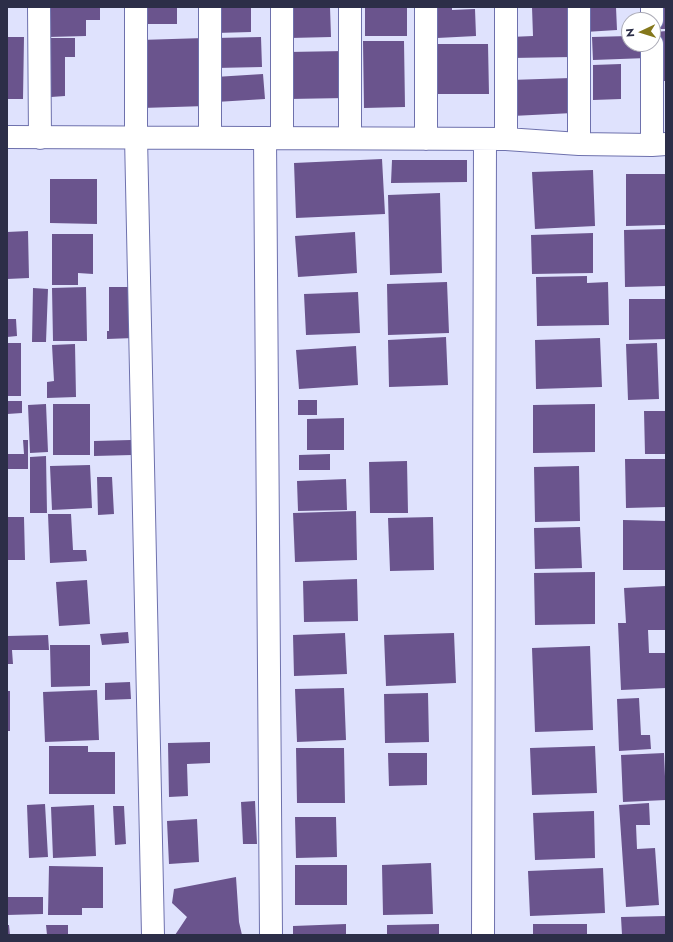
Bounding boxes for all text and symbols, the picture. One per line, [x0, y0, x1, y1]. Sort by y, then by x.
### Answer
north arrow [621, 12, 661, 52]
text: N [622, 28, 638, 38]

